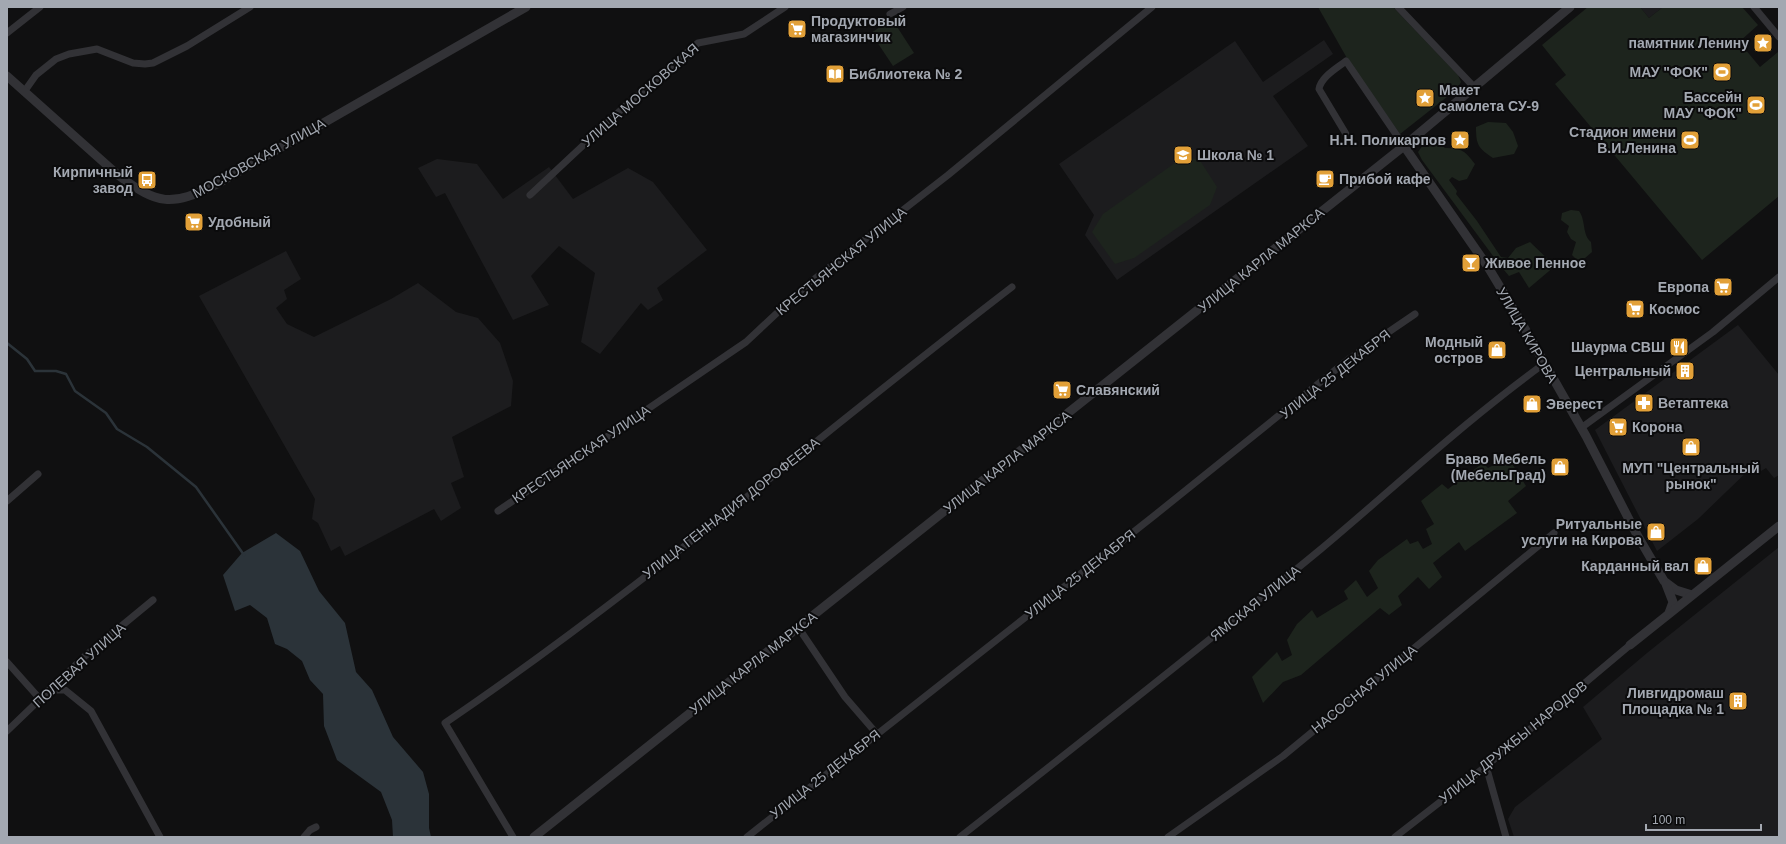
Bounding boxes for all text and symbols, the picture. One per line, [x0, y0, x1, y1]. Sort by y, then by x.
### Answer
place label: Продуктовый магазинчик [811, 13, 906, 45]
supermarket icon: Продуктовый магазинчик [786, 18, 808, 40]
place icon: памятник Ленину [1752, 32, 1774, 54]
place label: памятник Ленину [1629, 35, 1749, 51]
street label: УЛИЦА МОСКОВСКАЯ [578, 40, 702, 150]
sports icon: МАУ "ФОК" [1711, 61, 1733, 83]
library icon: Библиотека № 2 [824, 63, 846, 85]
place label: МАУ "ФОК" [1630, 64, 1708, 80]
place label: Библиотека № 2 [849, 66, 962, 82]
place label: Макет самолета СУ-9 [1439, 82, 1539, 114]
place icon: Макет самолета СУ-9 [1414, 87, 1436, 109]
place label: Бассейн МАУ "ФОК" [1664, 89, 1742, 121]
sports icon: Бассейн МАУ "ФОК" [1745, 94, 1767, 116]
street label: МОСКОВСКАЯ УЛИЦА [190, 114, 329, 201]
place label: Стадион имени В.И.Ленина [1569, 124, 1676, 156]
place icon: Н.Н. Поликарпов [1449, 129, 1471, 151]
sports icon: Стадион имени В.И.Ленина [1679, 129, 1701, 151]
place label: Н.Н. Поликарпов [1329, 132, 1446, 148]
school or university icon: Школа № 1 [1172, 144, 1194, 166]
place label: Школа № 1 [1197, 147, 1274, 163]
place label: Кирпичный завод [53, 164, 133, 196]
cafe icon: Прибой кафе [1314, 168, 1336, 190]
bus stop icon: Кирпичный завод [136, 169, 158, 191]
place label: Прибой кафе [1339, 171, 1431, 187]
street label: КРЕСТЬЯНСКАЯ УЛИЦА [773, 203, 910, 318]
street label: УЛИЦА КАРЛА МАРКСА [1195, 204, 1328, 316]
supermarket icon: Удобный [183, 211, 205, 233]
place label: Удобный [208, 214, 271, 230]
bar icon: Живое Пенное [1460, 252, 1482, 274]
place label: Живое Пенное [1484, 255, 1586, 271]
supermarket icon: Европа [1712, 276, 1734, 298]
place label: Европа [1658, 279, 1709, 295]
street label: УЛИЦА КИРОВА [1493, 284, 1561, 386]
supermarket icon: Космос [1624, 298, 1646, 320]
place label: Космос [1649, 301, 1700, 317]
street label: УЛИЦА 25 ДЕКАБРЯ [1277, 326, 1393, 422]
place label: Модный остров [1425, 334, 1483, 366]
restaurant icon: Шаурма СВШ [1668, 336, 1690, 358]
shop icon: Модный остров [1486, 339, 1508, 361]
place label: Шаурма СВШ [1571, 339, 1665, 355]
building icon: Центральный [1674, 360, 1696, 382]
place label: Центральный [1575, 363, 1671, 379]
supermarket icon: Славянский [1051, 379, 1073, 401]
place label: Славянский [1076, 382, 1160, 398]
pharmacy icon: Ветаптека [1633, 392, 1655, 414]
shop icon: Эверест [1521, 393, 1543, 415]
place label: Ветаптека [1658, 395, 1728, 411]
place label: Эверест [1546, 396, 1603, 412]
street label: КРЕСТЬЯНСКАЯ УЛИЦА [509, 401, 653, 506]
street label: УЛИЦА КАРЛА МАРКСА [940, 407, 1074, 517]
supermarket icon: Корона [1607, 416, 1629, 438]
place label: Корона [1632, 419, 1683, 435]
street label: УЛИЦА ГЕННАДИЯ ДОРОФЕЕВА [640, 434, 823, 582]
shop icon: МУП "Центральный рынок" [1680, 436, 1702, 458]
place label: Браво Мебель (МебельГрад) [1446, 451, 1546, 483]
shop icon: Браво Мебель (МебельГрад) [1549, 456, 1571, 478]
place label: МУП "Центральный рынок" [1622, 460, 1760, 492]
place label: Ритуальные услуги на Кирова [1521, 516, 1642, 548]
shop icon: Ритуальные услуги на Кирова [1645, 521, 1667, 543]
street label: УЛИЦА 25 ДЕКАБРЯ [1022, 526, 1138, 622]
shop icon: Карданный вал [1692, 555, 1714, 577]
place label: Карданный вал [1581, 558, 1689, 574]
street label: ЯМСКАЯ УЛИЦА [1207, 562, 1304, 644]
street label: УЛИЦА КАРЛА МАРКСА [686, 608, 820, 718]
street label: ПОЛЕВАЯ УЛИЦА [29, 619, 129, 711]
street label: НАСОСНАЯ УЛИЦА [1308, 641, 1420, 736]
street label: УЛИЦА ДРУЖБЫ НАРОДОВ [1436, 677, 1590, 807]
place label: Ливгидромаш Площадка № 1 [1622, 685, 1724, 717]
building icon: Ливгидромаш Площадка № 1 [1727, 690, 1749, 712]
street label: УЛИЦА 25 ДЕКАБРЯ [767, 726, 883, 822]
scale bar [1646, 806, 1761, 832]
text: 100 m [1652, 813, 1685, 827]

